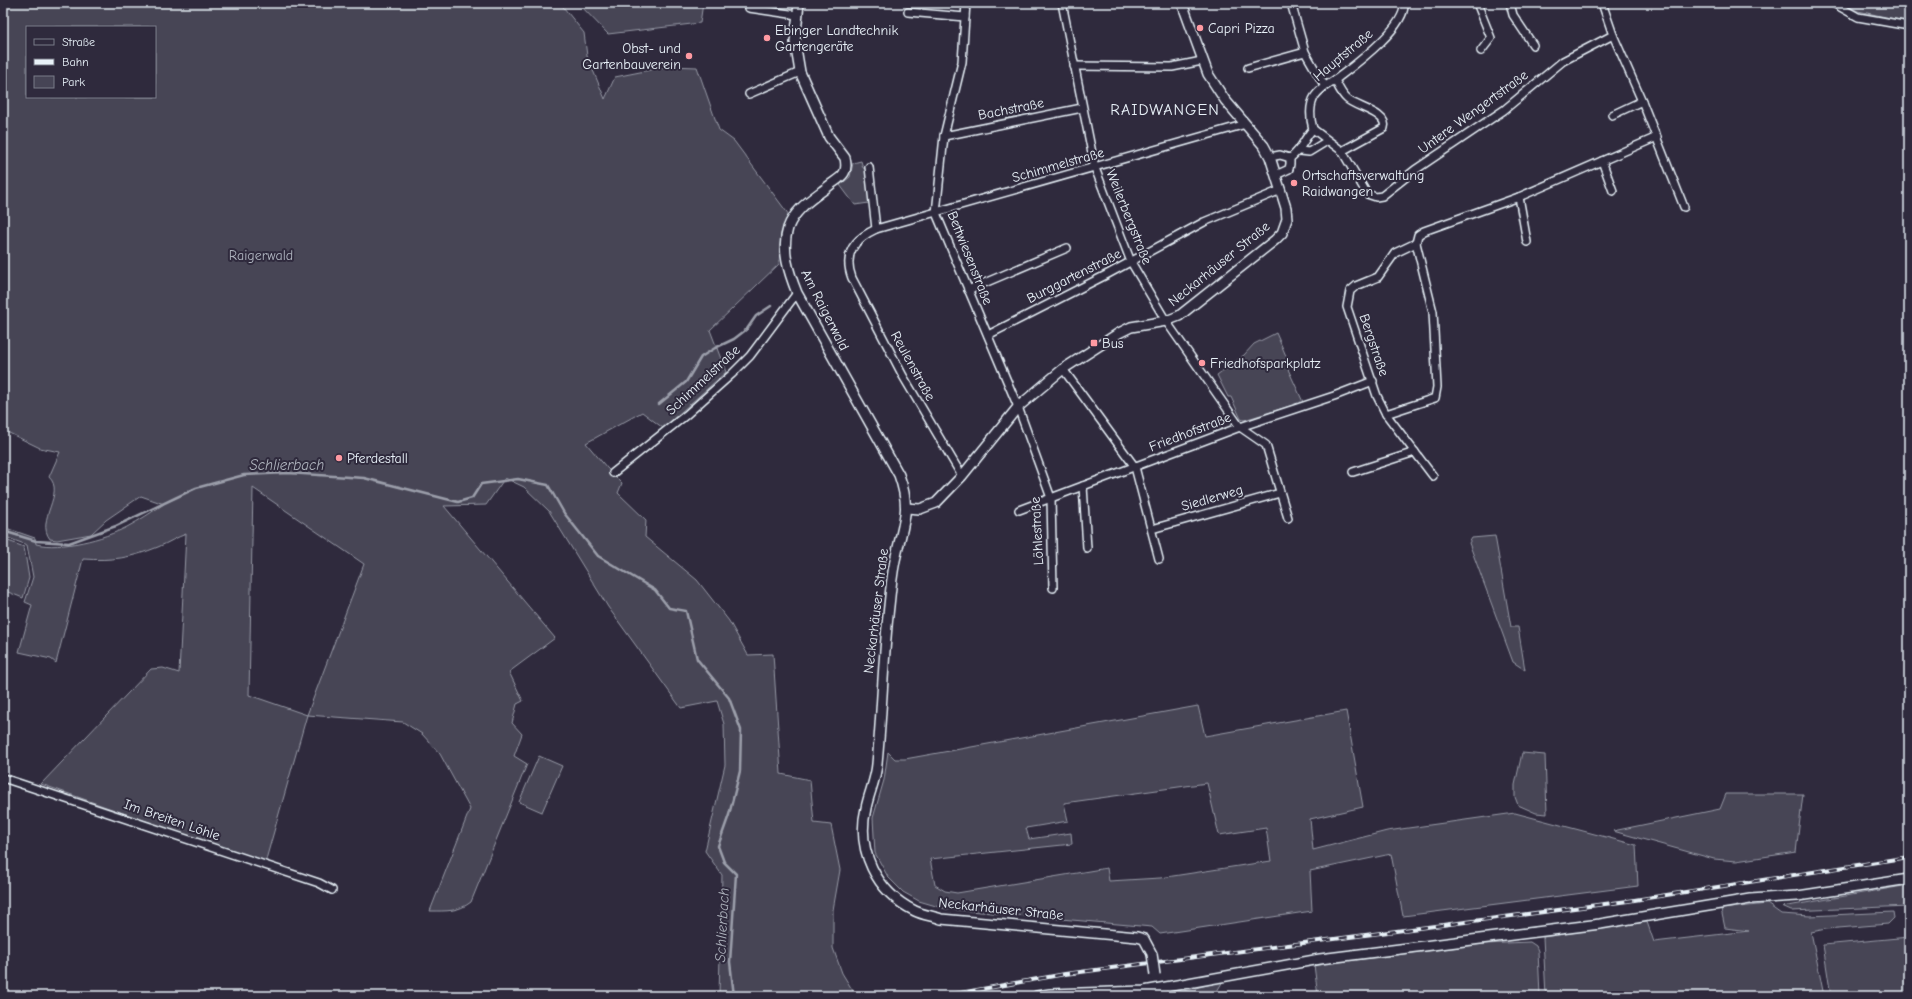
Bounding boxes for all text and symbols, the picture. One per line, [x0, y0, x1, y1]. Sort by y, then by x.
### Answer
place label: Capri Pizza [1208, 20, 1275, 37]
place label: Ebinger Landtechnik Gartengeräte [775, 22, 898, 55]
marker: Capri Pizza [1195, 23, 1205, 33]
street label: Hauptstraße [1310, 25, 1376, 85]
legend [26, 26, 156, 98]
marker: Ebinger Landtechnik Gartengeräte [762, 33, 772, 43]
text: Straße [62, 35, 95, 49]
place label: Obst- und Gartenbauverein [582, 40, 681, 73]
marker: Obst- und Gartenbauverein [684, 51, 694, 61]
text: Bahn [62, 55, 89, 69]
street label: Untere Wengertstraße [1415, 66, 1531, 158]
text: Park [62, 75, 85, 89]
street label: Bachstraße [977, 94, 1045, 124]
district label: RAIDWANGEN [1110, 101, 1220, 119]
street label: Schimmelstraße [1010, 144, 1106, 186]
street label: Weilerbergstraße [1102, 167, 1156, 267]
place label: Ortschaftsverwaltung Raidwangen [1302, 167, 1424, 200]
marker: Ortschaftsverwaltung Raidwangen [1289, 178, 1299, 188]
street label: Bettwiesenstraße [943, 209, 997, 307]
street label: Neckarhäuser Straße [1165, 218, 1273, 310]
street label: Burggartenstraße [1024, 245, 1124, 307]
park label: Raigerwald [229, 247, 293, 264]
street label: Am Raigerwald [797, 267, 853, 353]
street label: Bergstraße [1355, 312, 1393, 378]
street label: Reulenstraße [887, 328, 939, 404]
place label: Bus [1102, 335, 1124, 352]
marker: Bus [1089, 338, 1099, 348]
street label: Schimmelstraße [662, 341, 744, 419]
place label: Friedhofsparkplatz [1210, 355, 1321, 372]
marker: Friedhofsparkplatz [1197, 358, 1207, 368]
street label: Friedhofstraße [1146, 409, 1234, 455]
place label: Pferdestall [347, 450, 408, 467]
marker: Pferdestall [334, 453, 344, 463]
water label: Schlierbach [250, 456, 324, 474]
street label: Siedlerweg [1179, 481, 1245, 515]
street label: Löhlestraße [1027, 496, 1047, 566]
street label: Neckarhäuser Straße [860, 548, 892, 674]
street label: Im Breiten Löhle [122, 796, 222, 844]
water label: Schlierbach [711, 887, 733, 963]
street label: Neckarhäuser Straße [938, 894, 1064, 924]

